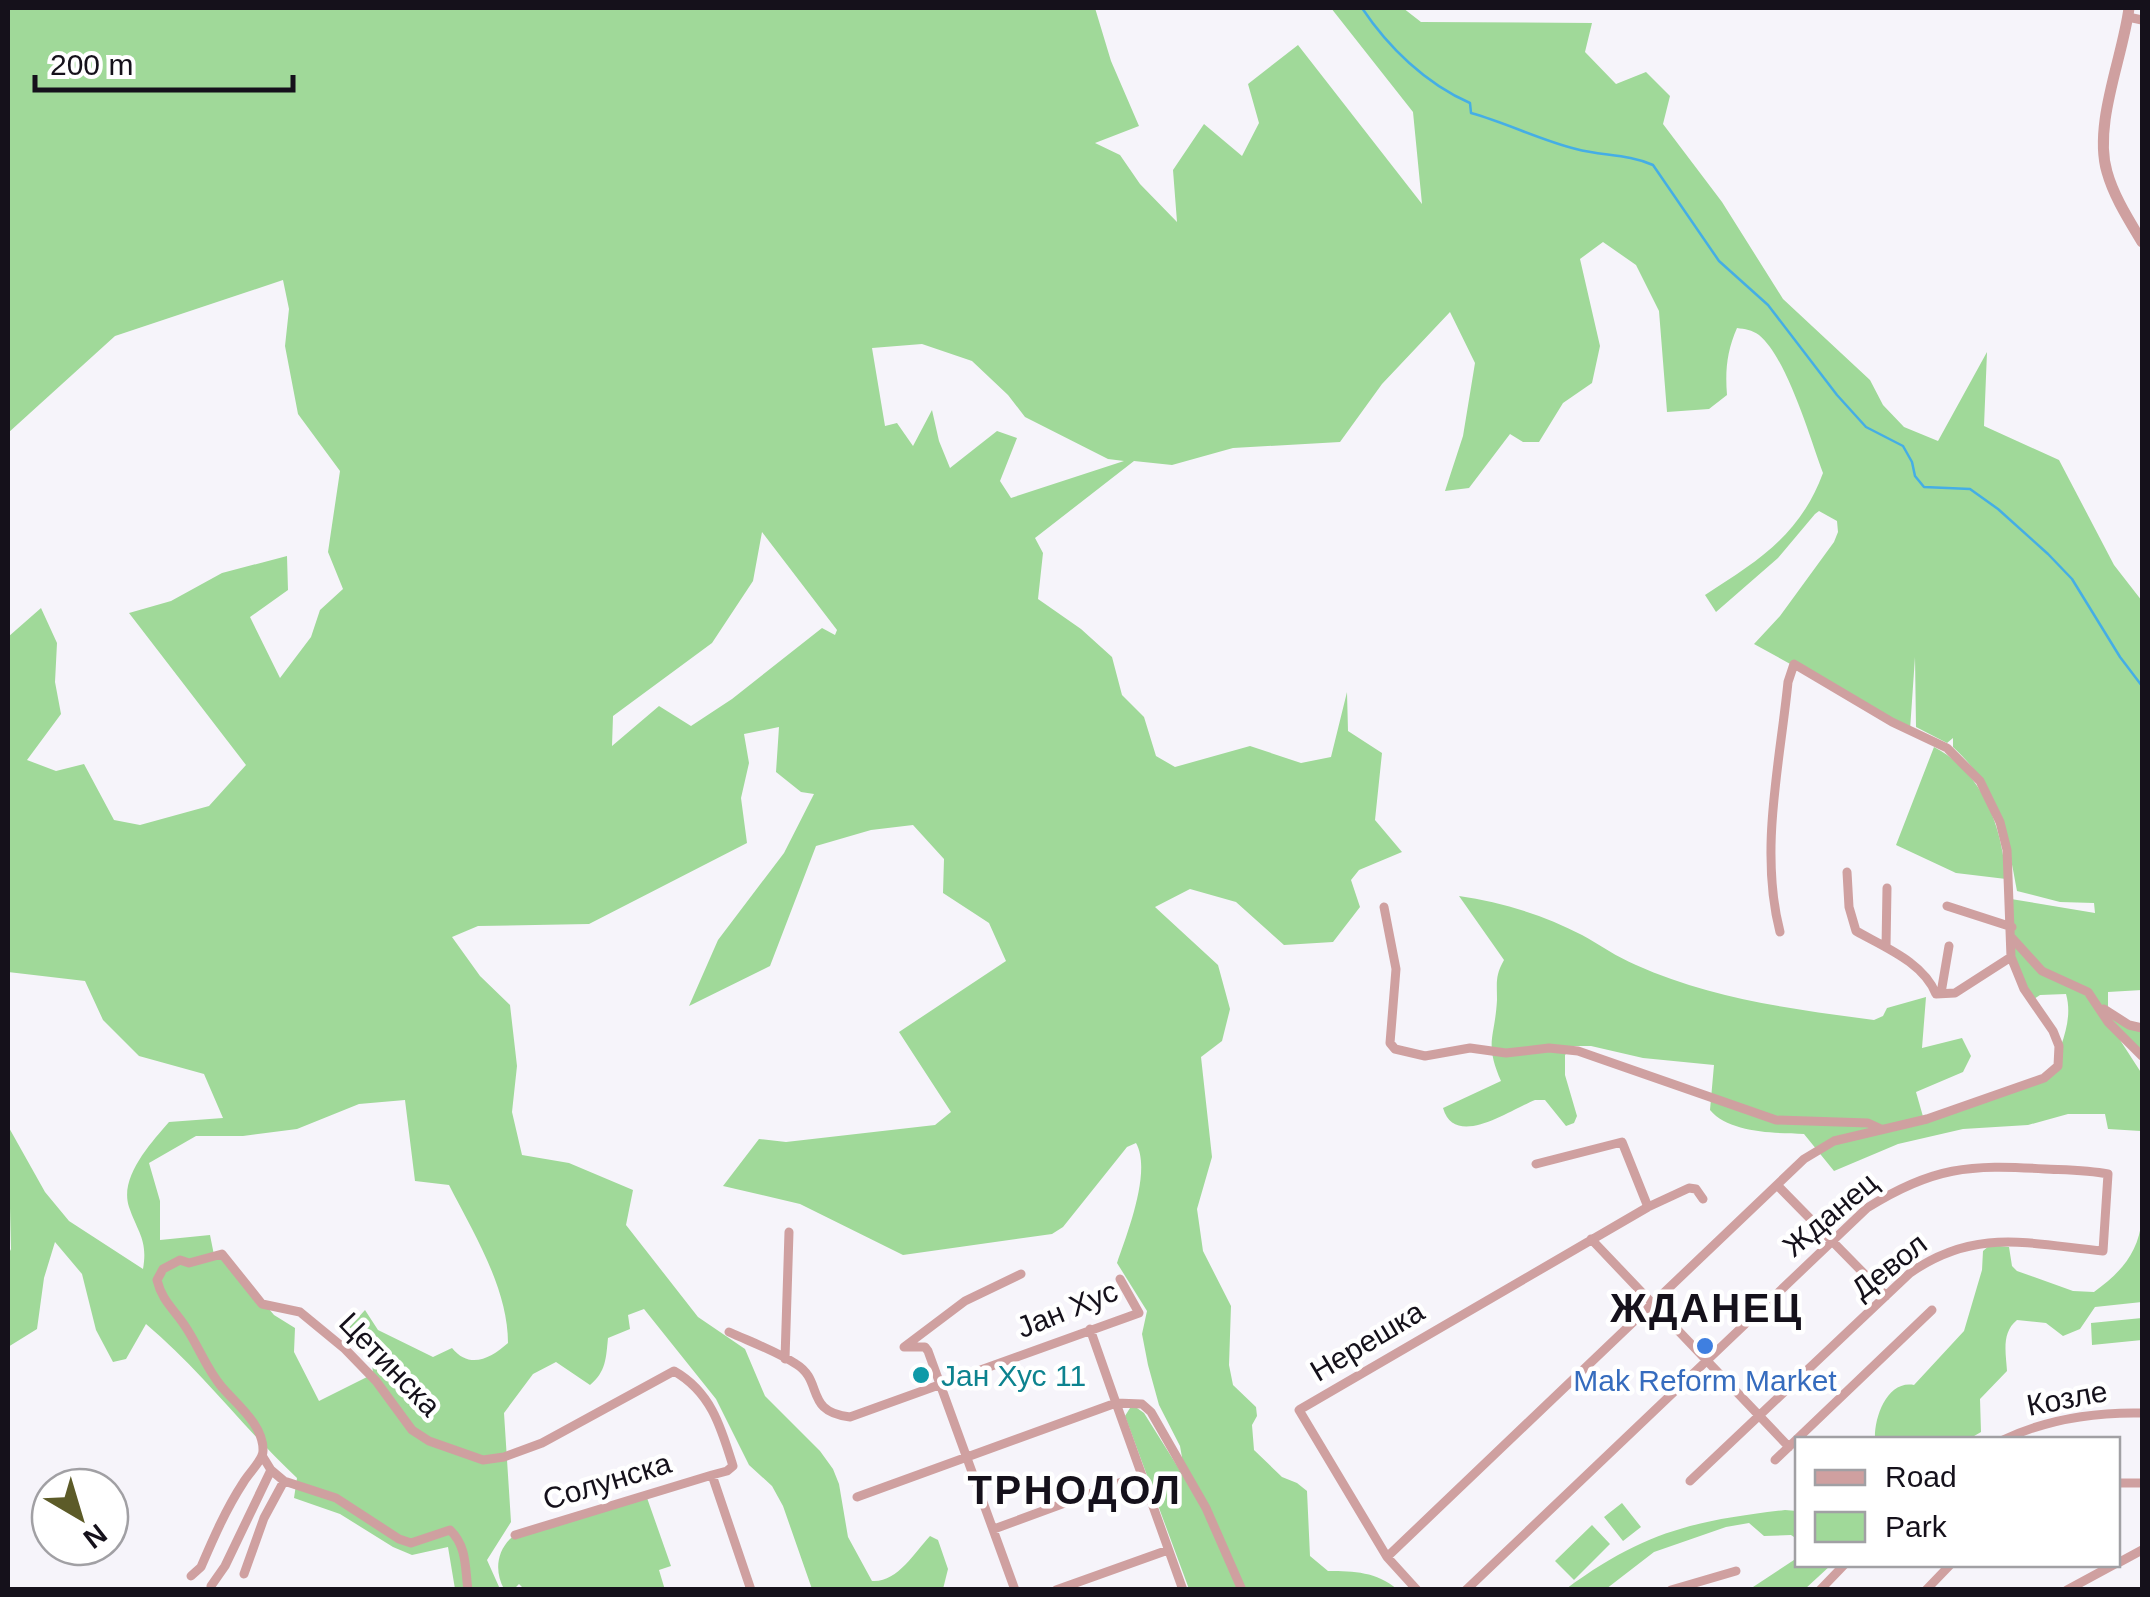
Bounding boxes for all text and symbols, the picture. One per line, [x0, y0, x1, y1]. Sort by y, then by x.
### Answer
scale bar [35, 30, 292, 92]
text: 200 m [50, 48, 133, 81]
street label: Жданец [1776, 1165, 1884, 1263]
street label: Девол [1845, 1226, 1933, 1306]
street label: Јан Хус [1012, 1274, 1122, 1344]
district label: ЖДАНЕЦ [1609, 1286, 1804, 1330]
street label: Нерешка [1304, 1294, 1430, 1388]
street label: Цетинска [333, 1306, 447, 1423]
marker: Mak Reform Market [1694, 1335, 1716, 1357]
place label: Јан Хус 11 [941, 1359, 1086, 1392]
marker: Јан Хус 11 [910, 1364, 932, 1386]
place label: Mak Reform Market [1573, 1364, 1837, 1397]
street label: Козле [2024, 1374, 2110, 1422]
legend [1795, 1437, 2120, 1567]
street label: Солунска [539, 1446, 675, 1516]
text: Road [1885, 1460, 1957, 1493]
north arrow [30, 1467, 130, 1567]
district label: ТРНОДОЛ [968, 1468, 1182, 1512]
text: Park [1885, 1510, 1948, 1543]
text: N [78, 1518, 113, 1555]

